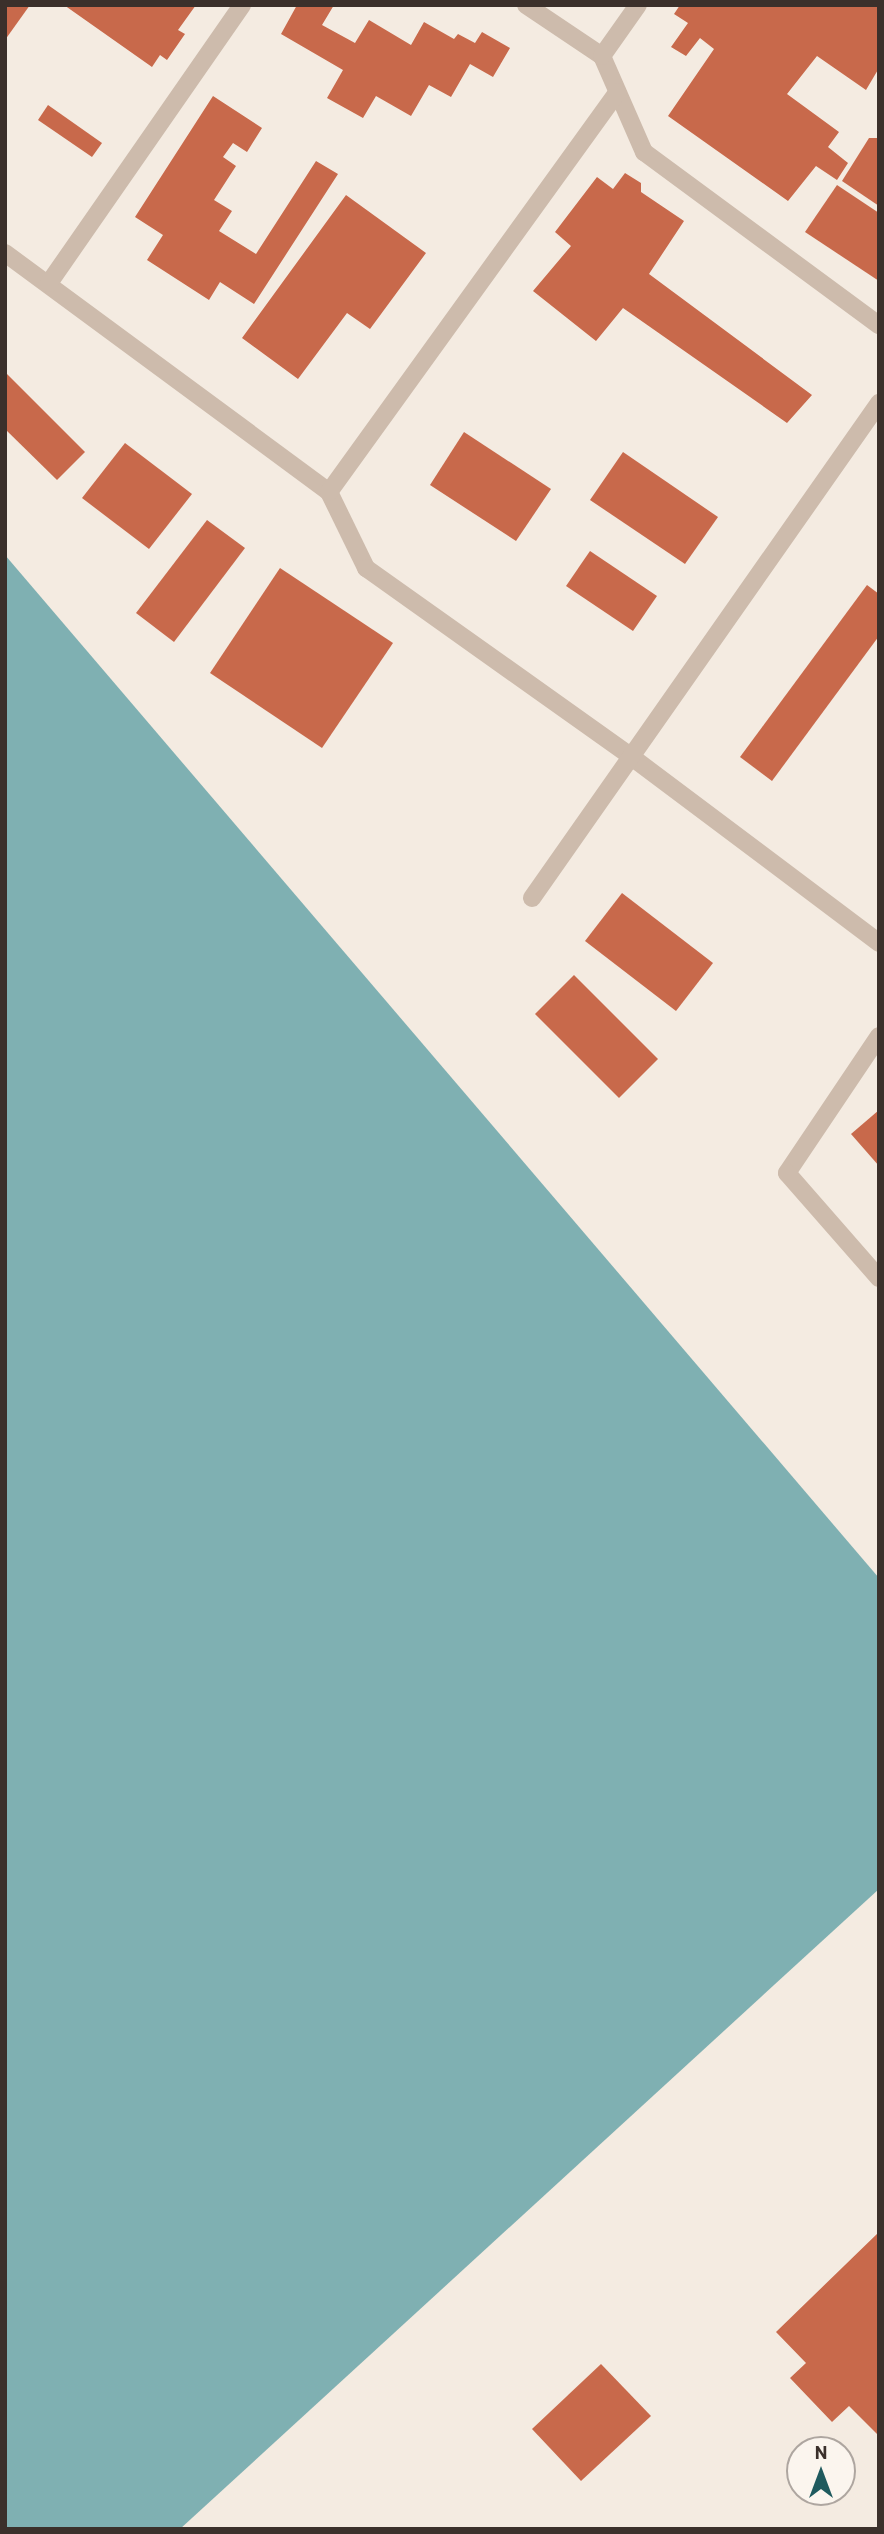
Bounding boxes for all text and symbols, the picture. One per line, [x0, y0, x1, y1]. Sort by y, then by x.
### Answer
north arrow [786, 2436, 856, 2506]
text: N [815, 2440, 827, 2463]

